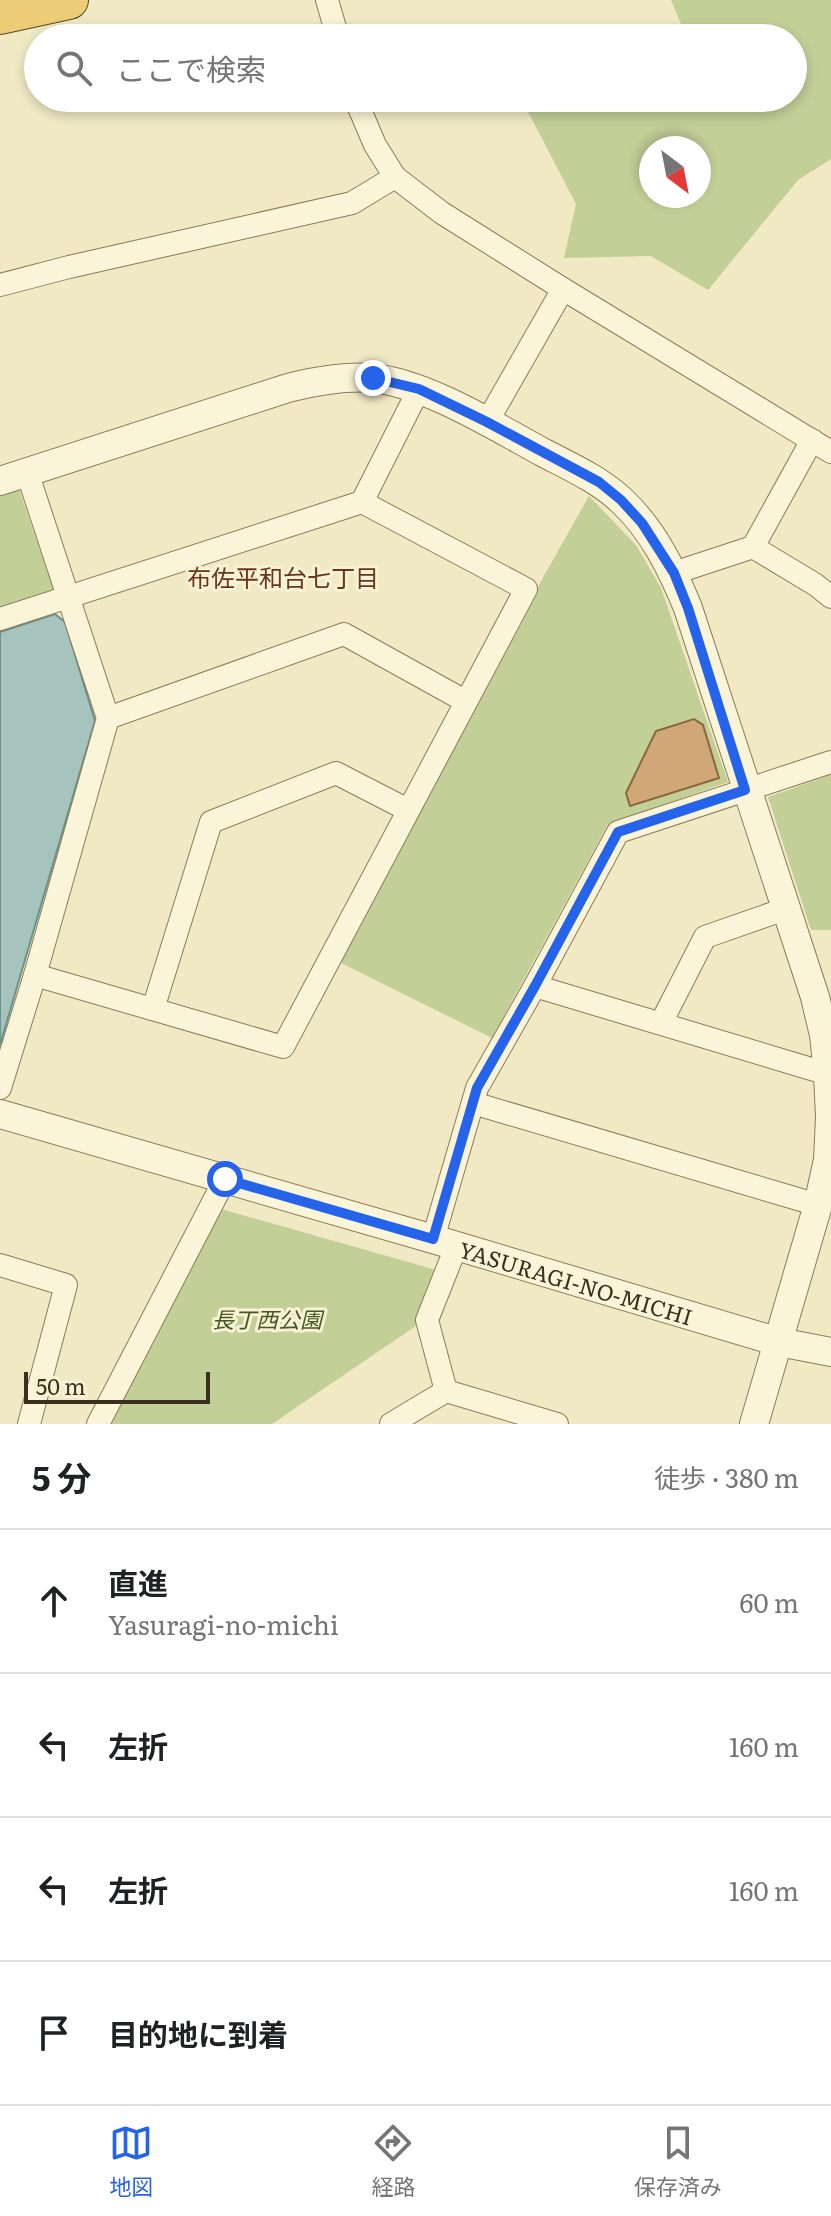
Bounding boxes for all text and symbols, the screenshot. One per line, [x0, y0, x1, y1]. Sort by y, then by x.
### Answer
search box [24, 24, 807, 112]
icon: search [52, 46, 96, 90]
text: ここで検索 [116, 46, 266, 90]
north arrow [639, 136, 711, 208]
route end [355, 360, 391, 396]
district label: 布佐平和台七丁目 [187, 559, 379, 594]
route start [207, 1161, 243, 1197]
street label: YASURAGI-NO-MICHI [455, 1231, 697, 1332]
park label: 長丁西公園 [212, 1302, 325, 1335]
scale bar [24, 1368, 210, 1404]
text: 50 m [36, 1369, 86, 1402]
text: 5 分 [32, 1451, 91, 1501]
text: 徒歩 · 380 m [654, 1457, 799, 1496]
text: 直進 [108, 1560, 168, 1604]
icon: ahead [32, 1579, 76, 1623]
text: 60 m [740, 1582, 799, 1621]
text: Yasuragi-no-michi [108, 1604, 339, 1643]
icon: left [32, 1723, 76, 1767]
text: 左折 [108, 1723, 168, 1767]
text: 160 m [729, 1726, 799, 1765]
icon: left [32, 1867, 76, 1911]
text: 左折 [108, 1867, 168, 1911]
text: 160 m [729, 1870, 799, 1909]
icon: arrive [32, 2011, 76, 2055]
text: 目的地に到着 [108, 2011, 288, 2055]
tab: 地図 [109, 2121, 153, 2202]
tab: 経路 [371, 2121, 416, 2202]
tab: 保存済み [634, 2121, 722, 2202]

